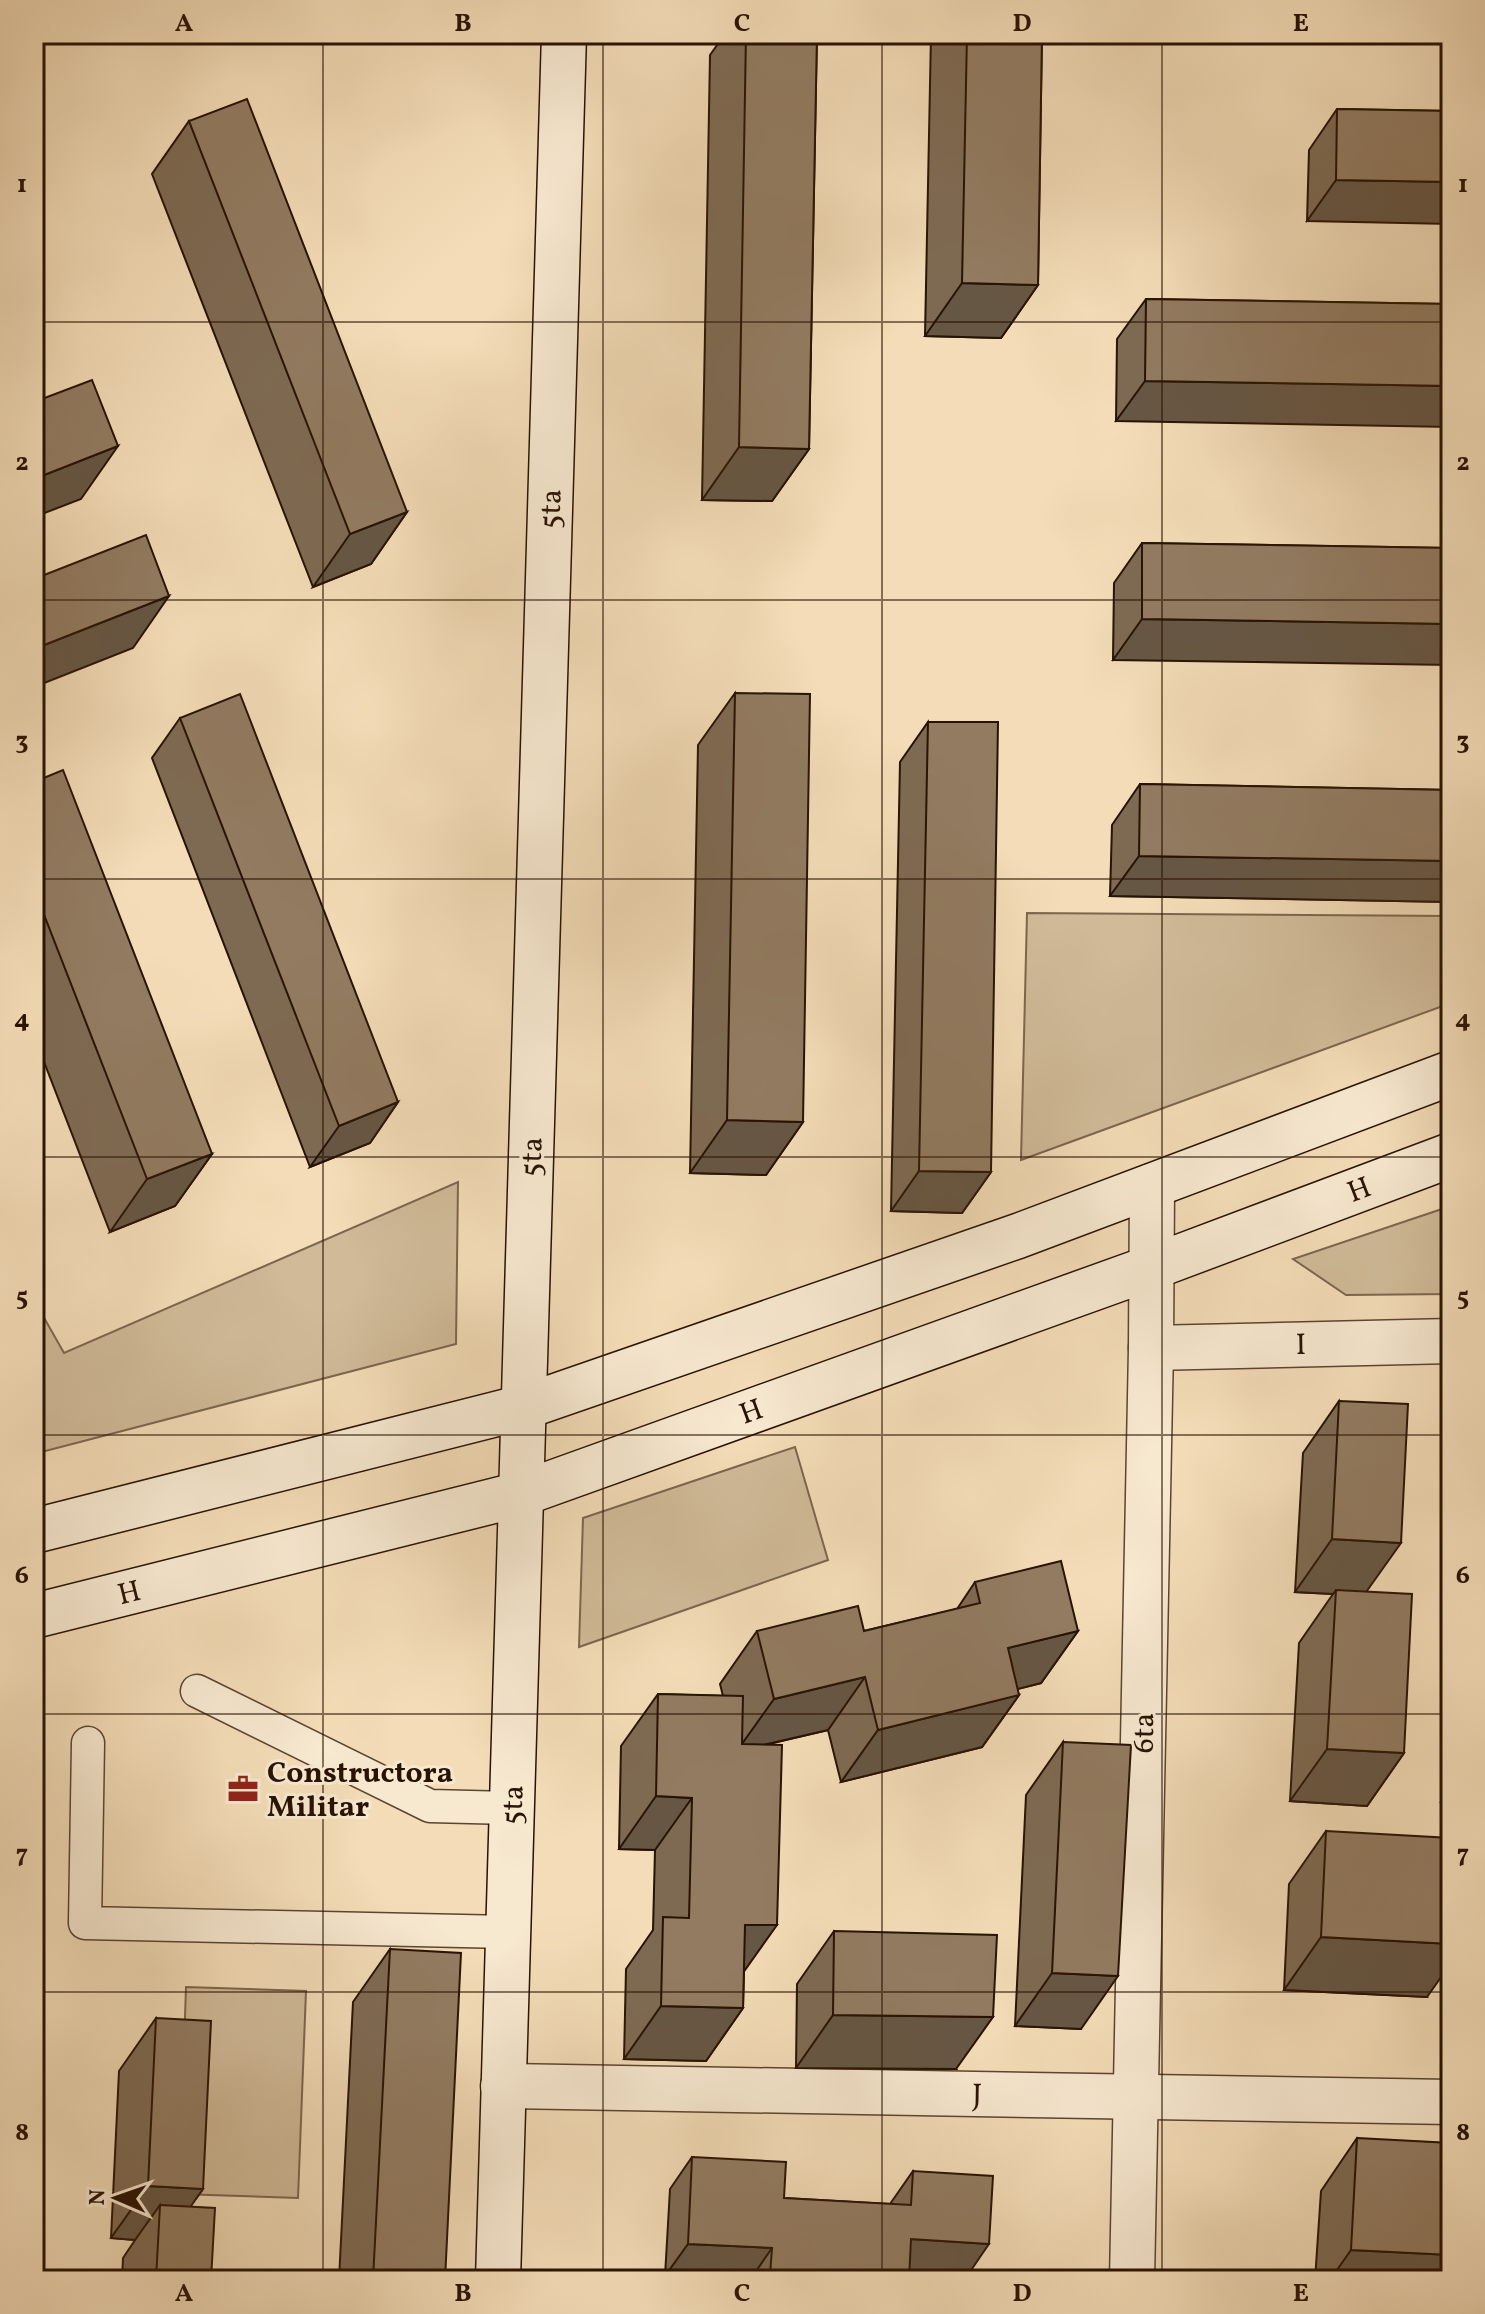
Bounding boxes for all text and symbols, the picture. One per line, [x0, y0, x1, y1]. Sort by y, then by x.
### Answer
text: A [175, 6, 194, 42]
text: B [454, 6, 472, 42]
text: C [734, 6, 750, 42]
text: D [1012, 6, 1032, 42]
text: E [1293, 6, 1309, 42]
text: 1 [17, 167, 27, 203]
text: 1 [1458, 167, 1468, 203]
text: 2 [15, 445, 29, 481]
text: 2 [1456, 445, 1470, 481]
street label: 5ta [530, 488, 574, 530]
text: 3 [15, 724, 29, 760]
text: 3 [1456, 724, 1470, 760]
text: 4 [14, 1002, 30, 1038]
text: 4 [1455, 1002, 1471, 1038]
street label: 5ta [511, 1136, 555, 1178]
street label: H [1342, 1167, 1378, 1215]
text: 5 [16, 1280, 28, 1316]
text: 5 [1457, 1280, 1469, 1316]
street label: I [1295, 1325, 1307, 1367]
street label: H [734, 1389, 769, 1436]
text: 6 [15, 1558, 29, 1594]
text: 6 [1456, 1558, 1470, 1594]
street label: H [113, 1571, 146, 1617]
street label: 6ta [1124, 1712, 1166, 1754]
place label: Constructora Militar [267, 1753, 453, 1829]
office icon: Constructora Militar [226, 1772, 260, 1806]
street label: 5ta [492, 1784, 536, 1826]
text: 7 [16, 1837, 28, 1873]
text: 7 [1457, 1837, 1469, 1873]
street label: J [972, 2075, 982, 2117]
text: 8 [15, 2115, 29, 2151]
text: 8 [1456, 2115, 1470, 2151]
north arrow [76, 2158, 156, 2238]
text: N [83, 2189, 114, 2206]
text: A [175, 2276, 194, 2312]
text: B [454, 2276, 472, 2312]
text: C [734, 2276, 750, 2312]
text: D [1012, 2276, 1032, 2312]
text: E [1293, 2276, 1309, 2312]

